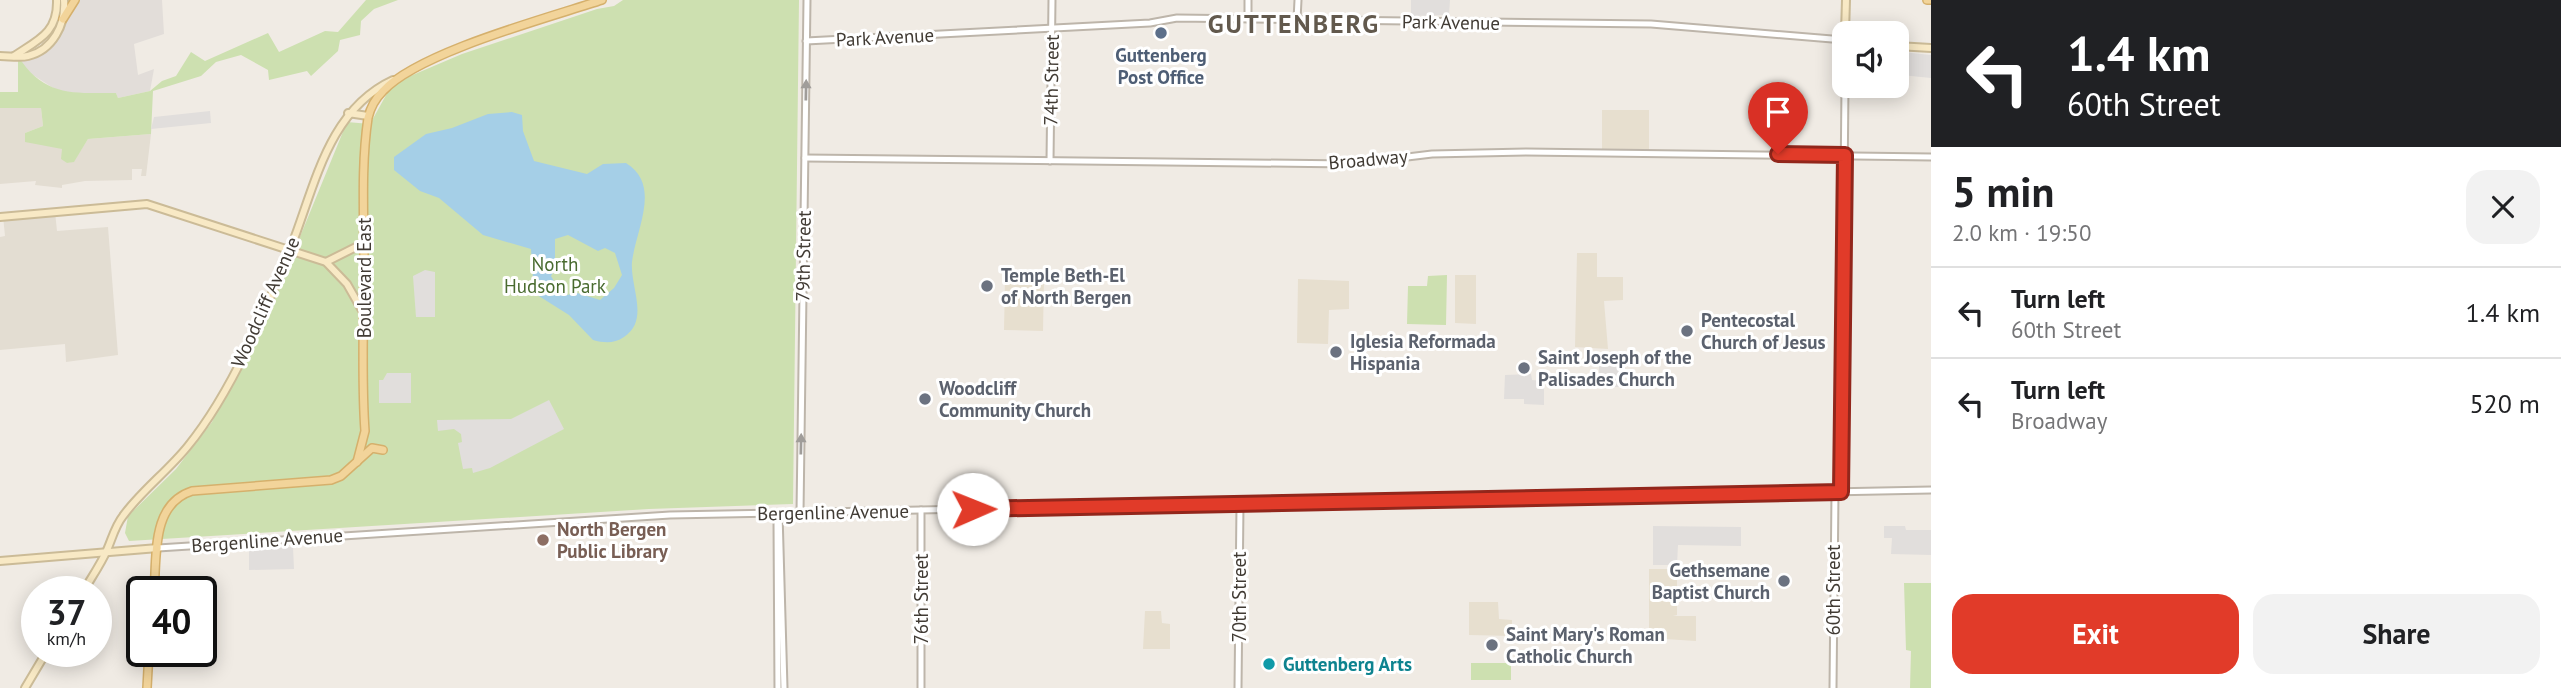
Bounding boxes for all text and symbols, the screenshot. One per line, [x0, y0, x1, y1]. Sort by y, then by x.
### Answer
district label: GUTTENBERG [1208, 7, 1380, 40]
street label: Park Avenue [1402, 9, 1500, 35]
map controls [1832, 21, 1909, 98]
button: sound [1832, 21, 1909, 98]
text: 1.4 km [2067, 21, 2211, 85]
street label: Park Avenue [835, 22, 935, 52]
marker: Guttenberg Post Office [1153, 25, 1169, 41]
icon: left [1952, 28, 2043, 119]
street label: 74th Street [1038, 34, 1064, 126]
place label: Guttenberg Post Office [1115, 43, 1207, 89]
one-way arrow [800, 78, 812, 100]
pin [1748, 82, 1808, 154]
text: 60th Street [2067, 83, 2221, 125]
icon: arrive [1759, 93, 1797, 131]
street label: Broadway [1327, 144, 1409, 174]
text: 5 min [1952, 164, 2054, 219]
button: close [2466, 170, 2540, 244]
street label: 79th Street [790, 210, 816, 302]
street label: Boulevard East [352, 217, 376, 338]
text: 2.0 km · 19:50 [1952, 218, 2091, 247]
street label: Woodcliff Avenue [225, 233, 305, 371]
park label: North Hudson Park [504, 252, 606, 298]
place label: Temple Beth-El of North Bergen [1001, 263, 1131, 309]
marker: Temple Beth-El of North Bergen [979, 278, 995, 294]
text: Turn left [2011, 282, 2105, 315]
icon: left [1952, 294, 1990, 332]
text: 1.4 km [2466, 296, 2540, 329]
place label: Pentecostal Church of Jesus [1701, 308, 1825, 354]
text: 60th Street [2011, 315, 2121, 344]
marker: Pentecostal Church of Jesus [1679, 323, 1695, 339]
place label: Iglesia Reformada Hispania [1350, 329, 1496, 375]
marker: Iglesia Reformada Hispania [1328, 344, 1344, 360]
place label: Saint Joseph of the Palisades Church [1538, 345, 1692, 391]
marker: Saint Joseph of the Palisades Church [1516, 360, 1532, 376]
text: Turn left [2011, 373, 2105, 406]
place label: Woodcliff Community Church [939, 376, 1091, 422]
icon: left [1952, 385, 1990, 423]
text: 520 m [2469, 387, 2540, 420]
marker: Woodcliff Community Church [917, 391, 933, 407]
text: Broadway [2011, 406, 2107, 435]
one-way arrow [795, 433, 807, 455]
position arrow [936, 472, 1010, 546]
street label: Bergenline Avenue [757, 499, 909, 525]
place label: North Bergen Public Library [557, 517, 669, 563]
street label: Bergenline Avenue [190, 523, 344, 557]
marker: North Bergen Public Library [535, 532, 551, 548]
street label: 60th Street [1821, 544, 1845, 636]
street label: 70th Street [1227, 551, 1251, 643]
street label: 76th Street [909, 553, 933, 645]
place label: Gethsemane Baptist Church [1652, 558, 1770, 604]
marker: Gethsemane Baptist Church [1776, 573, 1792, 589]
speed limit sign: 40 [126, 576, 217, 667]
text: 37 [47, 589, 86, 635]
button: Exit [1952, 594, 2239, 674]
button: Share [2253, 594, 2540, 674]
place label: Saint Mary's Roman Catholic Church [1506, 622, 1665, 668]
text: km/h [47, 627, 86, 650]
marker: Saint Mary's Roman Catholic Church [1484, 637, 1500, 653]
place label: Guttenberg Arts [1283, 652, 1412, 676]
marker: Guttenberg Arts [1261, 656, 1277, 672]

